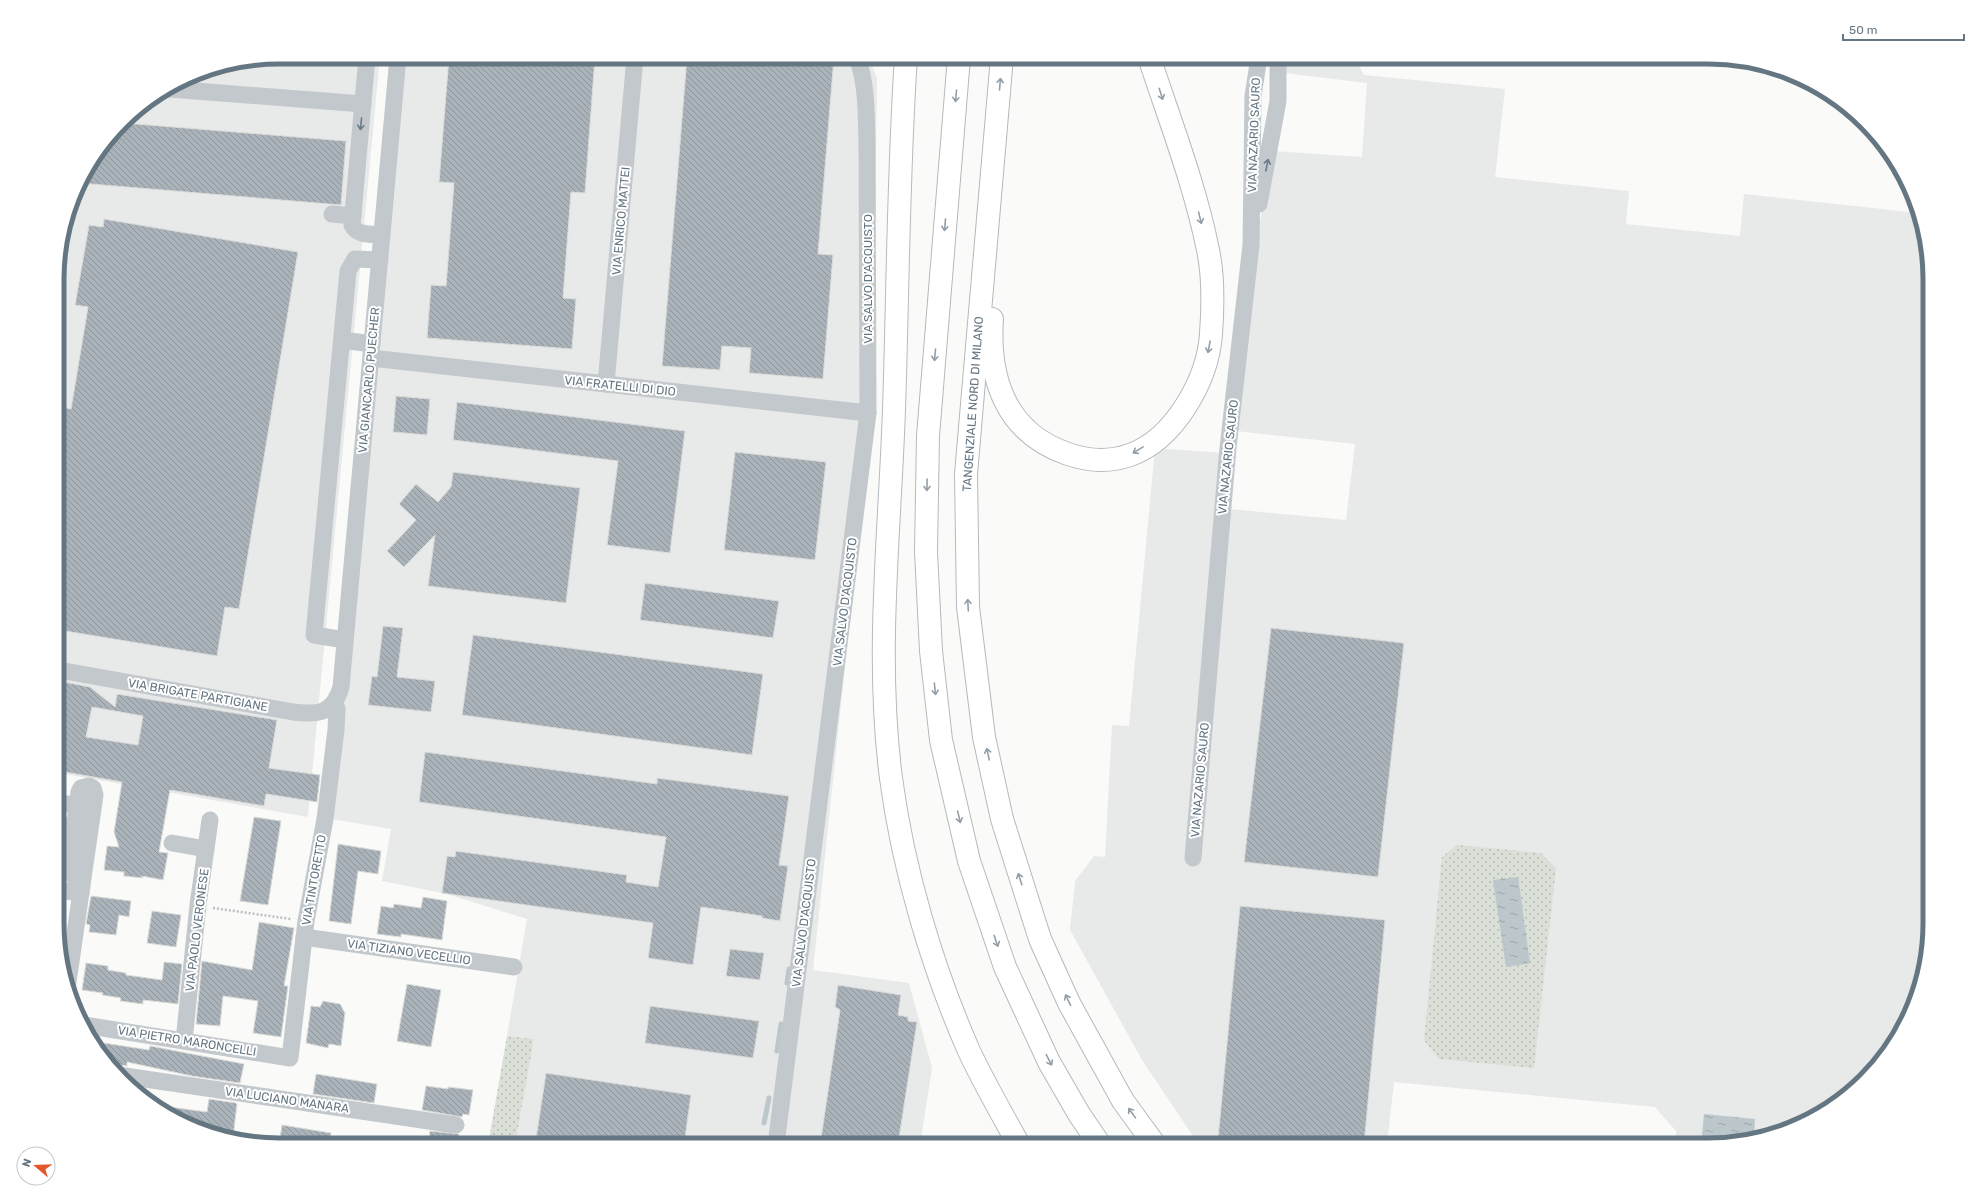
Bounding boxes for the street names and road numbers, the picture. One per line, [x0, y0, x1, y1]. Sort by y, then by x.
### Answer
street label: VIA NAZARIO SAURO [1245, 77, 1263, 193]
street label: VIA ENRICO MATTEI [609, 166, 633, 276]
street label: VIA SALVO D'ACQUISTO [861, 214, 875, 344]
street label: VIA GIANCARLO PUECHER [356, 306, 382, 453]
street label: TANGENZIALE NORD DI MILANO [960, 316, 986, 492]
street label: VIA FRATELLI DI DIO [564, 373, 676, 399]
street label: VIA NAZARIO SAURO [1215, 399, 1241, 515]
street label: VIA SALVO D'ACQUISTO [830, 537, 860, 667]
street label: VIA BRIGATE PARTIGIANE [127, 676, 269, 714]
street label: VIA NAZARIO SAURO [1188, 722, 1212, 838]
street label: VIA TINTORETTO [299, 834, 329, 926]
street label: VIA SALVO D'ACQUISTO [789, 858, 819, 988]
street label: VIA PAOLO VERONESE [183, 868, 211, 992]
street label: VIA TIZIANO VECELLIO [346, 936, 472, 968]
street label: VIA PIETRO MARONCELLI [117, 1023, 257, 1059]
street label: VIA LUCIANO MANARA [224, 1084, 350, 1116]

